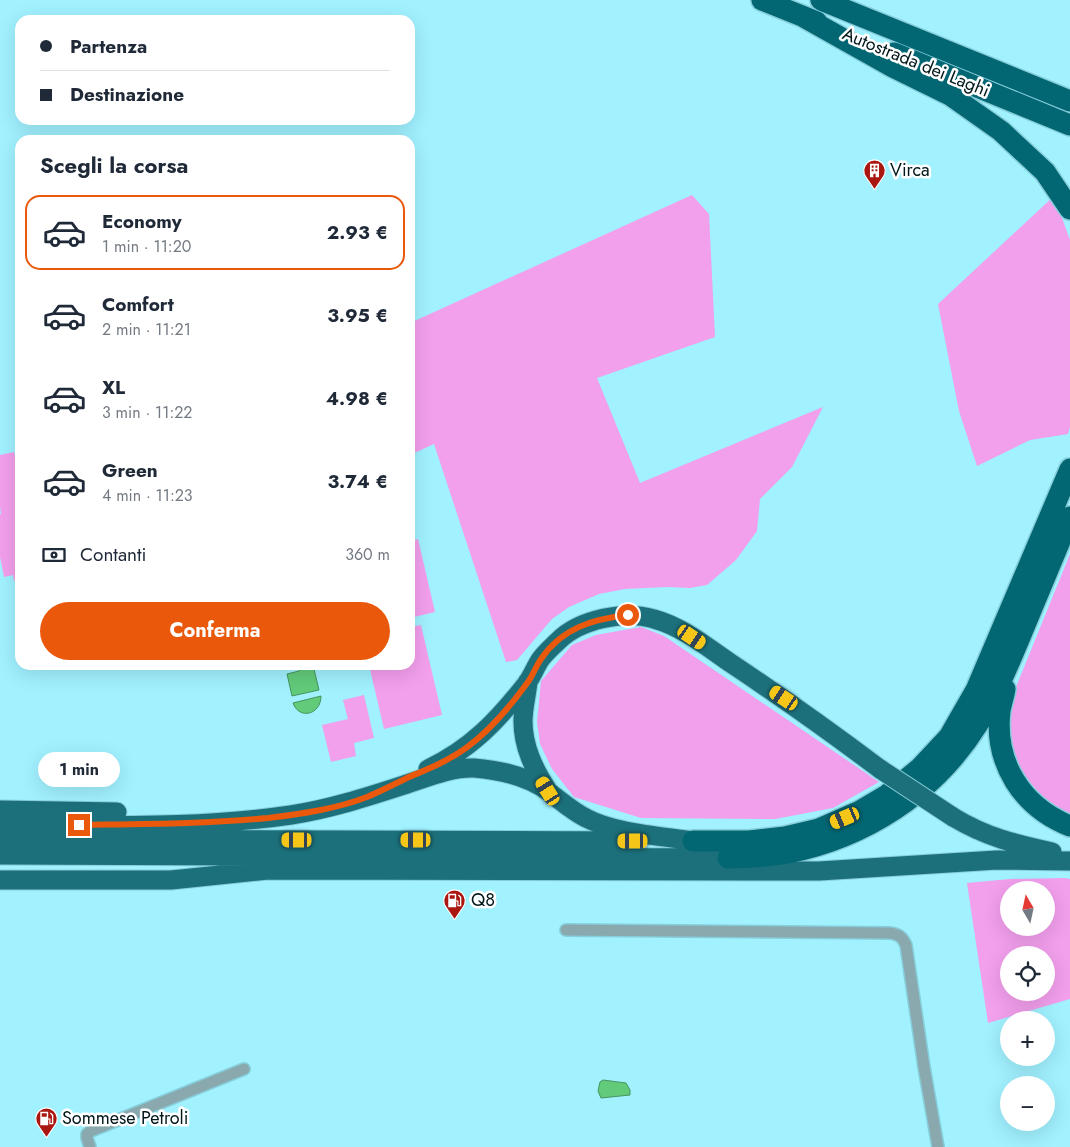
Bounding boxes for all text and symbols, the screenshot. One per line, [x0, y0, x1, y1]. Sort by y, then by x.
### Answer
street label: Autostrada dei Laghi [839, 21, 993, 103]
text: Partenza [70, 33, 147, 60]
text: Destinazione [70, 81, 184, 108]
text: Scegli la corsa [40, 149, 188, 181]
place label: Virca [890, 157, 930, 183]
building icon: Virca [862, 158, 886, 189]
text: Economy [102, 208, 182, 235]
icon: car [42, 210, 87, 255]
text: 2.93 € [327, 219, 388, 246]
text: 1 min · 11:20 [102, 235, 191, 258]
text: Comfort [102, 291, 174, 318]
icon: car [42, 293, 87, 338]
text: 3.95 € [327, 302, 388, 329]
text: 2 min · 11:21 [102, 318, 191, 341]
text: XL [102, 374, 125, 401]
icon: car [42, 376, 87, 421]
text: 4.98 € [326, 385, 388, 412]
text: 3 min · 11:22 [102, 401, 192, 424]
text: Green [102, 457, 158, 484]
icon: car [42, 459, 87, 504]
text: 3.74 € [328, 468, 388, 495]
text: 4 min · 11:23 [102, 484, 193, 507]
icon: cash [40, 541, 68, 569]
text: Contanti [80, 541, 147, 568]
text: 360 m [345, 543, 390, 566]
button: Conferma [40, 602, 390, 660]
route start [617, 604, 639, 626]
car [675, 622, 708, 652]
car [767, 683, 800, 713]
callout: 1 min [38, 752, 120, 788]
text: 1 min [59, 758, 99, 781]
car [533, 774, 562, 808]
car [828, 805, 861, 831]
route end [68, 814, 90, 836]
car [282, 833, 312, 848]
car [401, 833, 431, 848]
car [618, 834, 648, 849]
north arrow [1000, 881, 1055, 936]
map controls [1000, 881, 1055, 1131]
place label: Q8 [471, 887, 495, 913]
fuel station icon: Q8 [443, 888, 467, 919]
button: locate [1000, 946, 1055, 1001]
button: + [1000, 1011, 1055, 1066]
button: − [1000, 1076, 1055, 1131]
place label: Sommese Petroli [62, 1105, 188, 1131]
fuel station icon: Sommese Petroli [34, 1106, 58, 1137]

